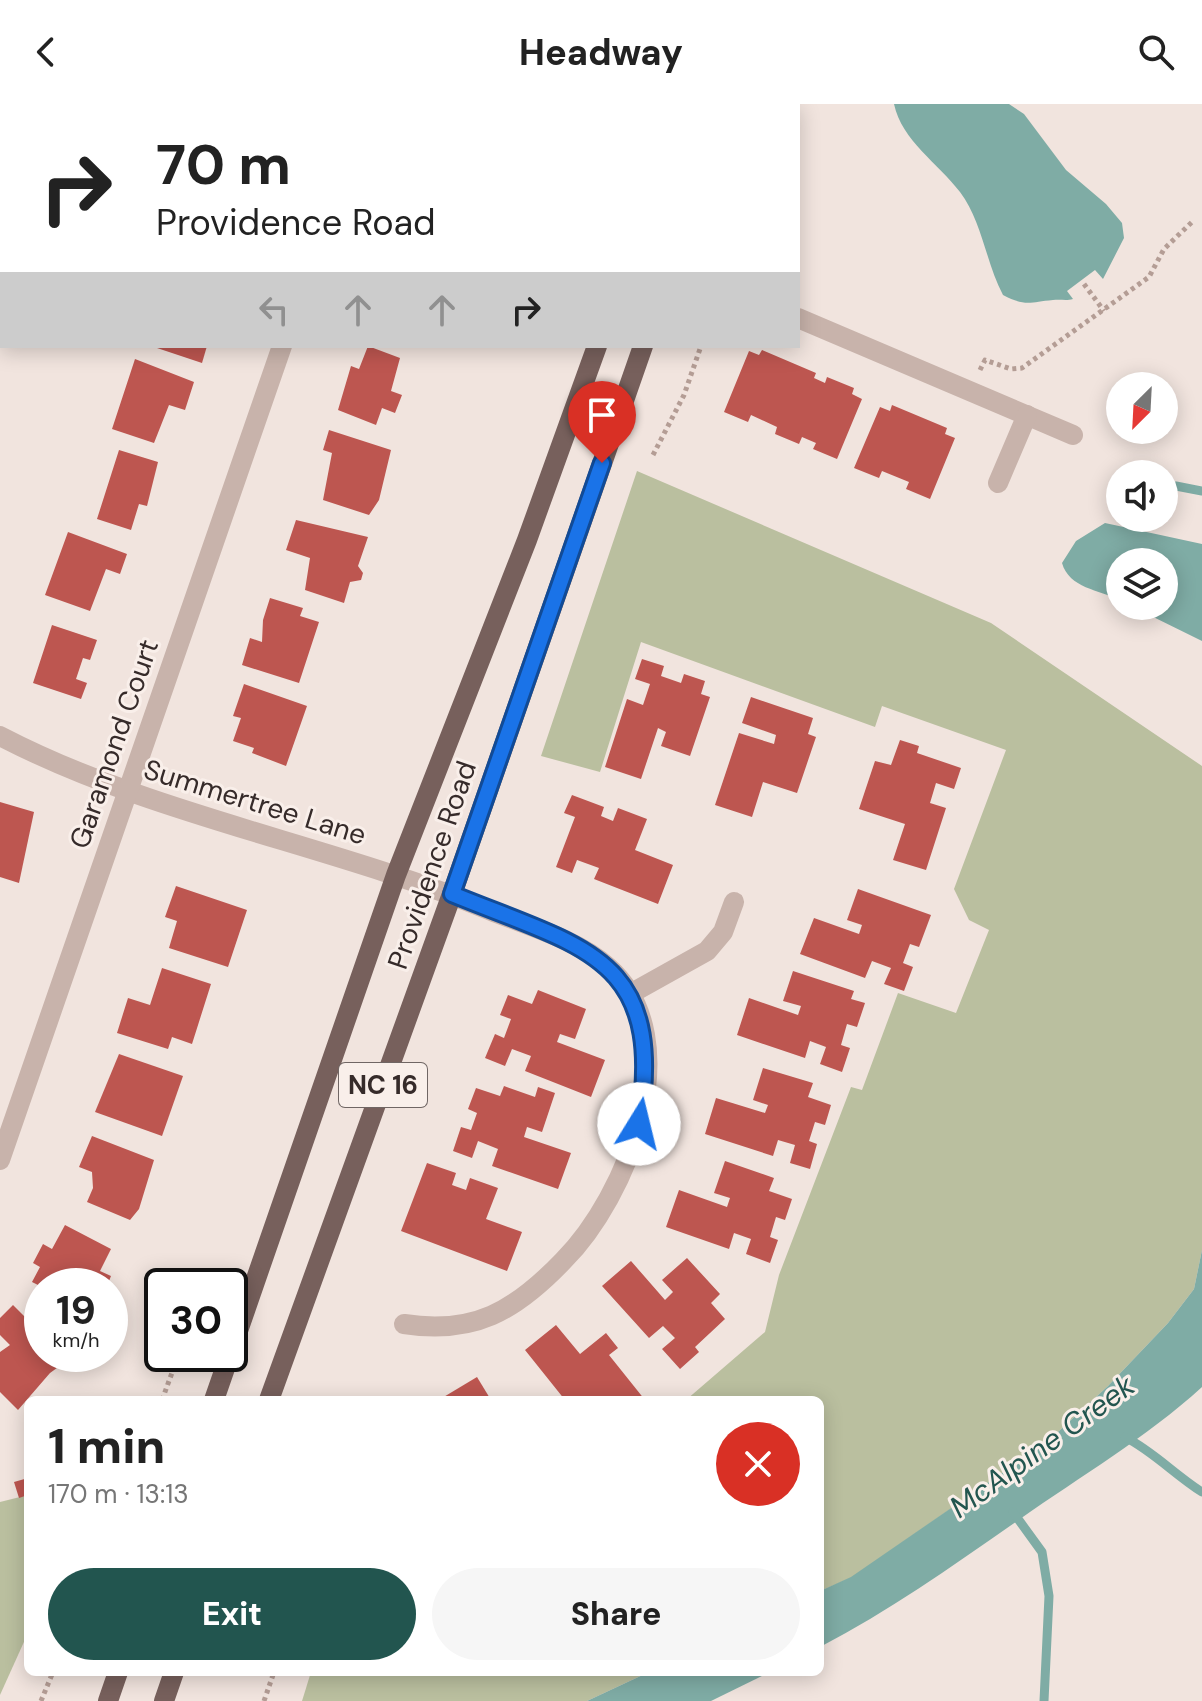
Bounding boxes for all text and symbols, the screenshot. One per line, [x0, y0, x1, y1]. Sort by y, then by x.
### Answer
text: Headway [519, 29, 683, 76]
icon: back [24, 30, 68, 74]
icon: search [1134, 30, 1178, 74]
text: 70 m [156, 128, 291, 201]
icon: right [24, 136, 128, 240]
text: Providence Road [156, 199, 436, 246]
icon: left [252, 288, 296, 332]
icon: ahead [336, 288, 380, 332]
icon: ahead [420, 288, 464, 332]
icon: right [504, 288, 548, 332]
north arrow [1106, 372, 1178, 444]
map controls [1106, 372, 1178, 620]
pin [568, 381, 636, 463]
icon: arrive [580, 393, 624, 437]
button: sound [1106, 460, 1178, 532]
button: layers [1106, 548, 1178, 620]
street label: Garamond Court [61, 635, 167, 853]
street label: Summertree Lane [139, 751, 371, 853]
street label: Providence Road [379, 756, 485, 974]
road number: NC 16 [339, 1063, 427, 1107]
position arrow [597, 1082, 681, 1166]
speed limit sign: 30 [144, 1268, 248, 1372]
text: 19 [56, 1284, 96, 1336]
text: km/h [52, 1327, 100, 1353]
water label: McAlpine Creek [942, 1365, 1143, 1526]
text: 1 min [48, 1415, 165, 1478]
button: close [716, 1422, 800, 1506]
text: 170 m · 13:13 [48, 1477, 189, 1511]
button: Exit [48, 1568, 416, 1660]
button: Share [432, 1568, 800, 1660]

